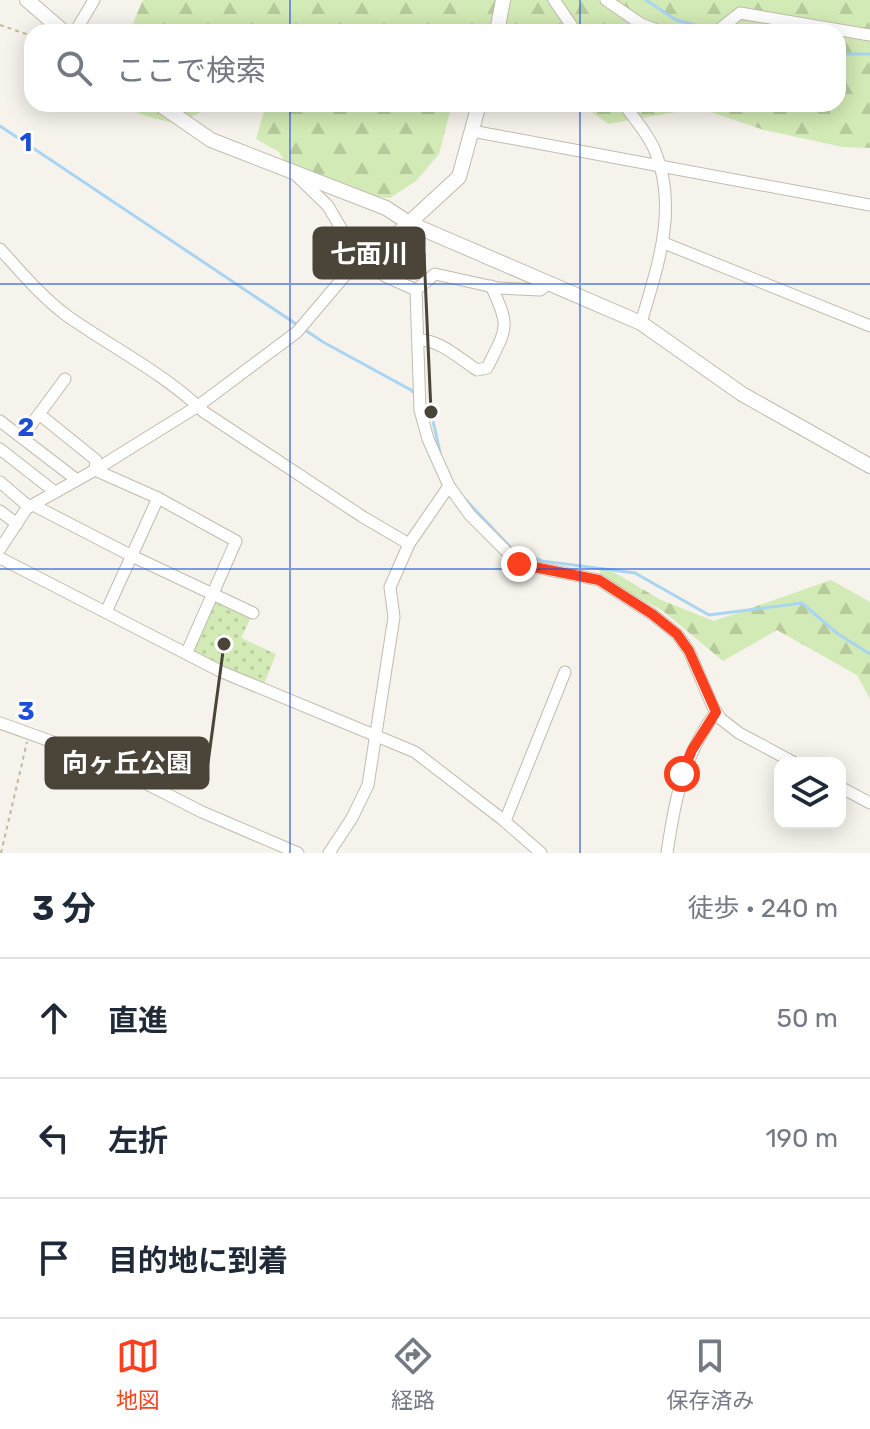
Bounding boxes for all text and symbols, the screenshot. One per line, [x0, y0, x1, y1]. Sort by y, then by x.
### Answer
search box [24, 24, 846, 112]
icon: search [52, 46, 96, 90]
text: ここで検索 [116, 53, 266, 89]
text: 1 [20, 127, 32, 158]
callout: 七面川 [314, 228, 424, 278]
text: 七面川 [330, 239, 408, 270]
text: 2 [18, 412, 34, 443]
route end [501, 546, 537, 582]
text: 3 [17, 696, 35, 727]
callout: 向ヶ丘公園 [46, 738, 208, 788]
text: 向ヶ丘公園 [62, 748, 192, 779]
route start [664, 756, 700, 792]
map controls [774, 757, 846, 829]
button: layers [774, 757, 846, 829]
text: 3 分 [32, 888, 96, 929]
text: 徒歩 · 240 m [688, 893, 838, 924]
icon: ahead [32, 996, 76, 1040]
text: 直進 [108, 1003, 168, 1039]
text: 50 m [777, 1003, 838, 1034]
icon: left [32, 1116, 76, 1160]
text: 左折 [108, 1123, 168, 1159]
text: 190 m [765, 1123, 838, 1154]
icon: arrive [32, 1236, 76, 1280]
text: 目的地に到着 [108, 1243, 288, 1279]
tab: 地図 [116, 1334, 160, 1414]
tab: 経路 [391, 1334, 435, 1414]
tab: 保存済み [666, 1334, 754, 1414]

